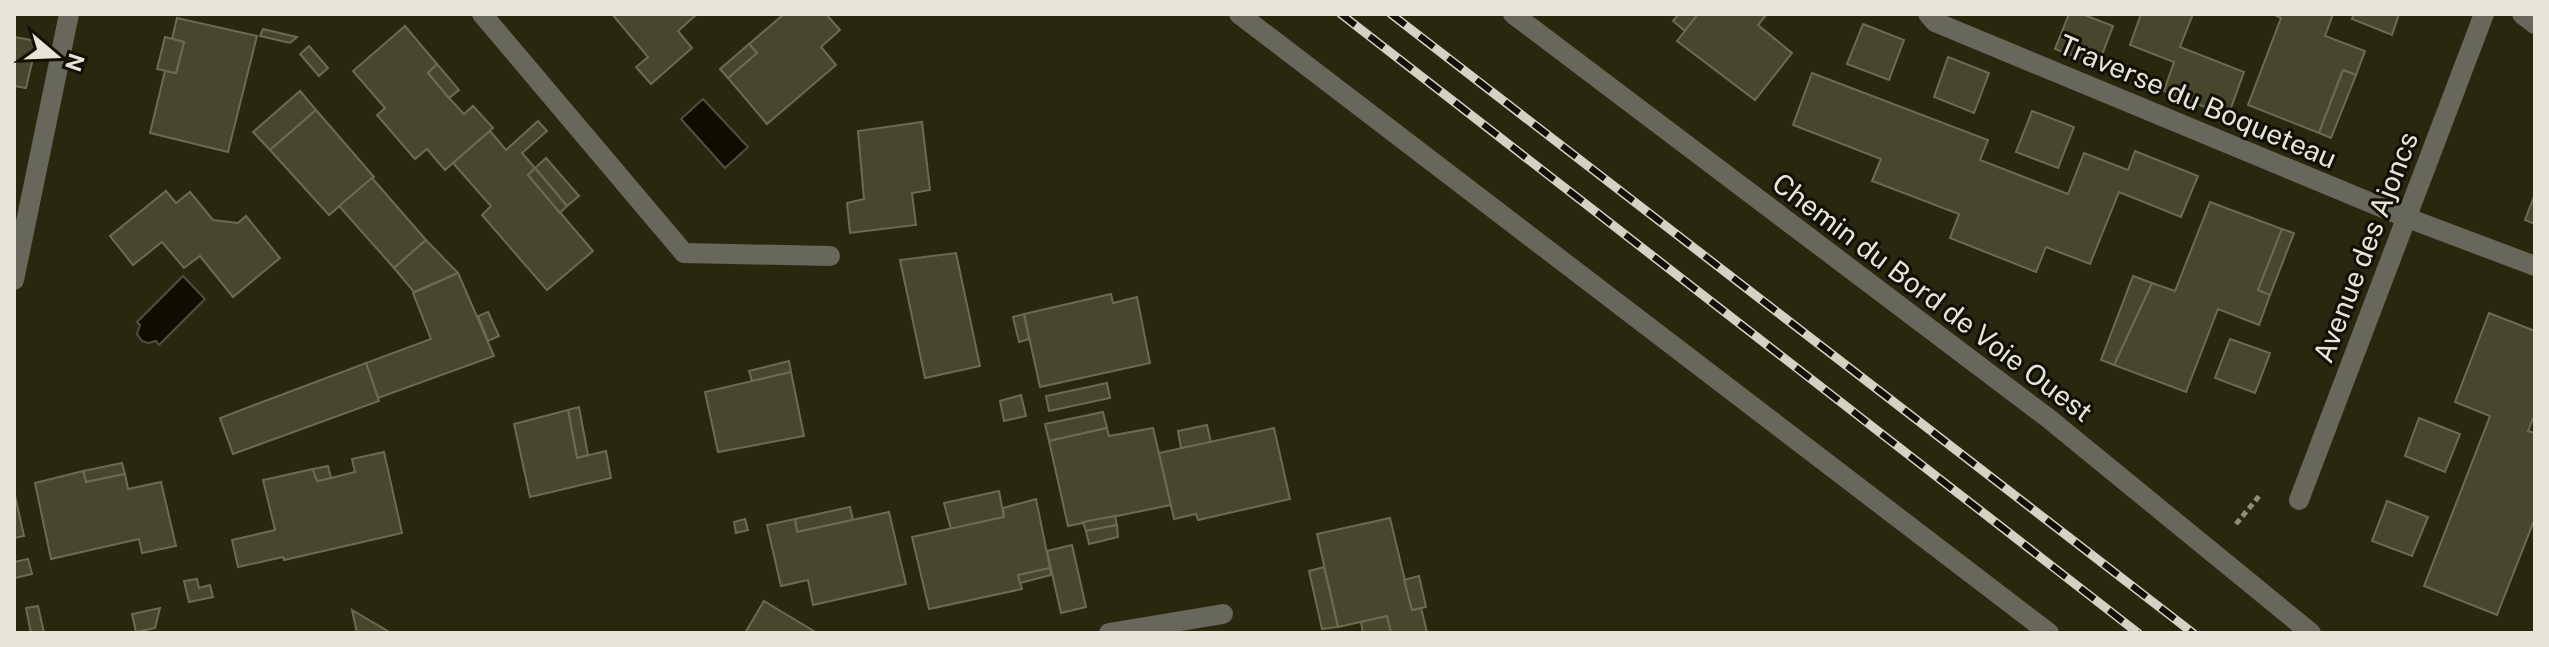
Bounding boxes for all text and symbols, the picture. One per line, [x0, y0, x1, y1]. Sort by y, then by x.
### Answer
north arrow [16, 16, 96, 96]
street label: Traverse du Boqueteau [2054, 27, 2342, 175]
text: N [60, 50, 90, 75]
street label: Avenue des Ajoncs [2306, 127, 2424, 367]
street label: Chemin du Bord de Voie Ouest [1766, 166, 2100, 428]

